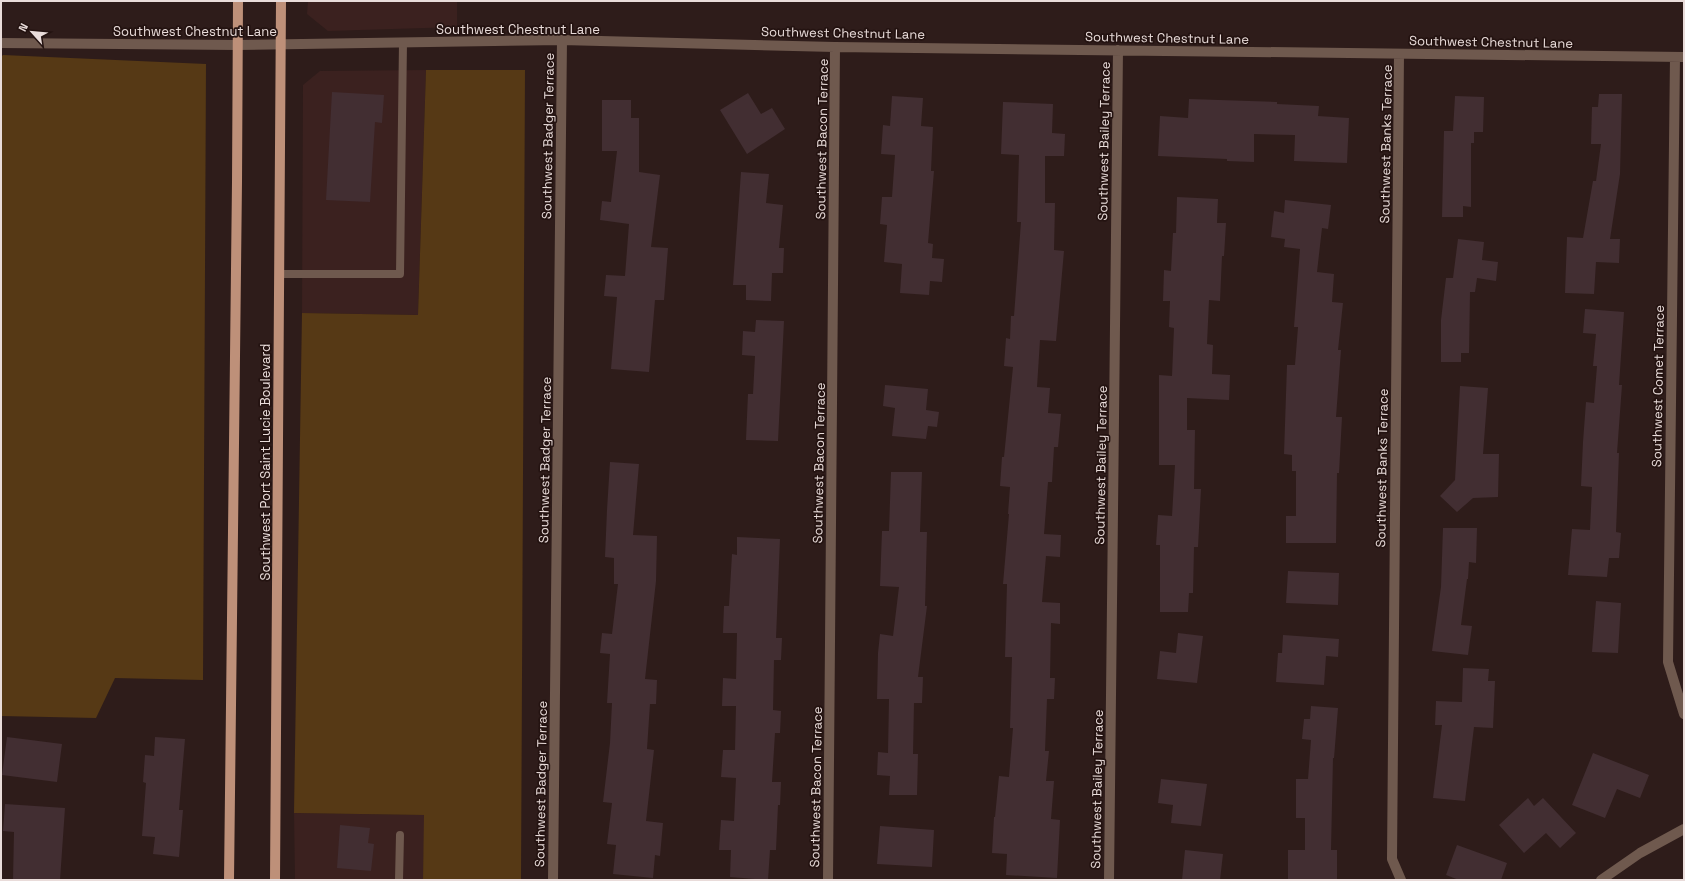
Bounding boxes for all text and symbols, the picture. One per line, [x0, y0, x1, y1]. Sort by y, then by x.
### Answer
north arrow [12, 12, 52, 52]
text: N [15, 21, 31, 34]
street label: Southwest Chestnut Lane [436, 21, 600, 38]
street label: Southwest Chestnut Lane [113, 23, 277, 40]
street label: Southwest Chestnut Lane [761, 23, 925, 43]
street label: Southwest Chestnut Lane [1085, 28, 1249, 48]
street label: Southwest Chestnut Lane [1409, 32, 1573, 52]
street label: Southwest Badger Terrace [538, 53, 558, 219]
street label: Southwest Bacon Terrace [812, 58, 832, 220]
street label: Southwest Bailey Terrace [1094, 61, 1114, 221]
street label: Southwest Banks Terrace [1376, 64, 1396, 224]
street label: Southwest Comet Terrace [1648, 305, 1668, 467]
street label: Southwest Port Saint Lucie Boulevard [257, 344, 274, 580]
street label: Southwest Badger Terrace [535, 377, 555, 543]
street label: Southwest Bacon Terrace [809, 382, 829, 544]
street label: Southwest Bailey Terrace [1091, 385, 1111, 545]
street label: Southwest Banks Terrace [1372, 388, 1392, 548]
street label: Southwest Badger Terrace [531, 701, 551, 867]
street label: Southwest Bacon Terrace [806, 706, 826, 868]
street label: Southwest Bailey Terrace [1087, 709, 1107, 869]

